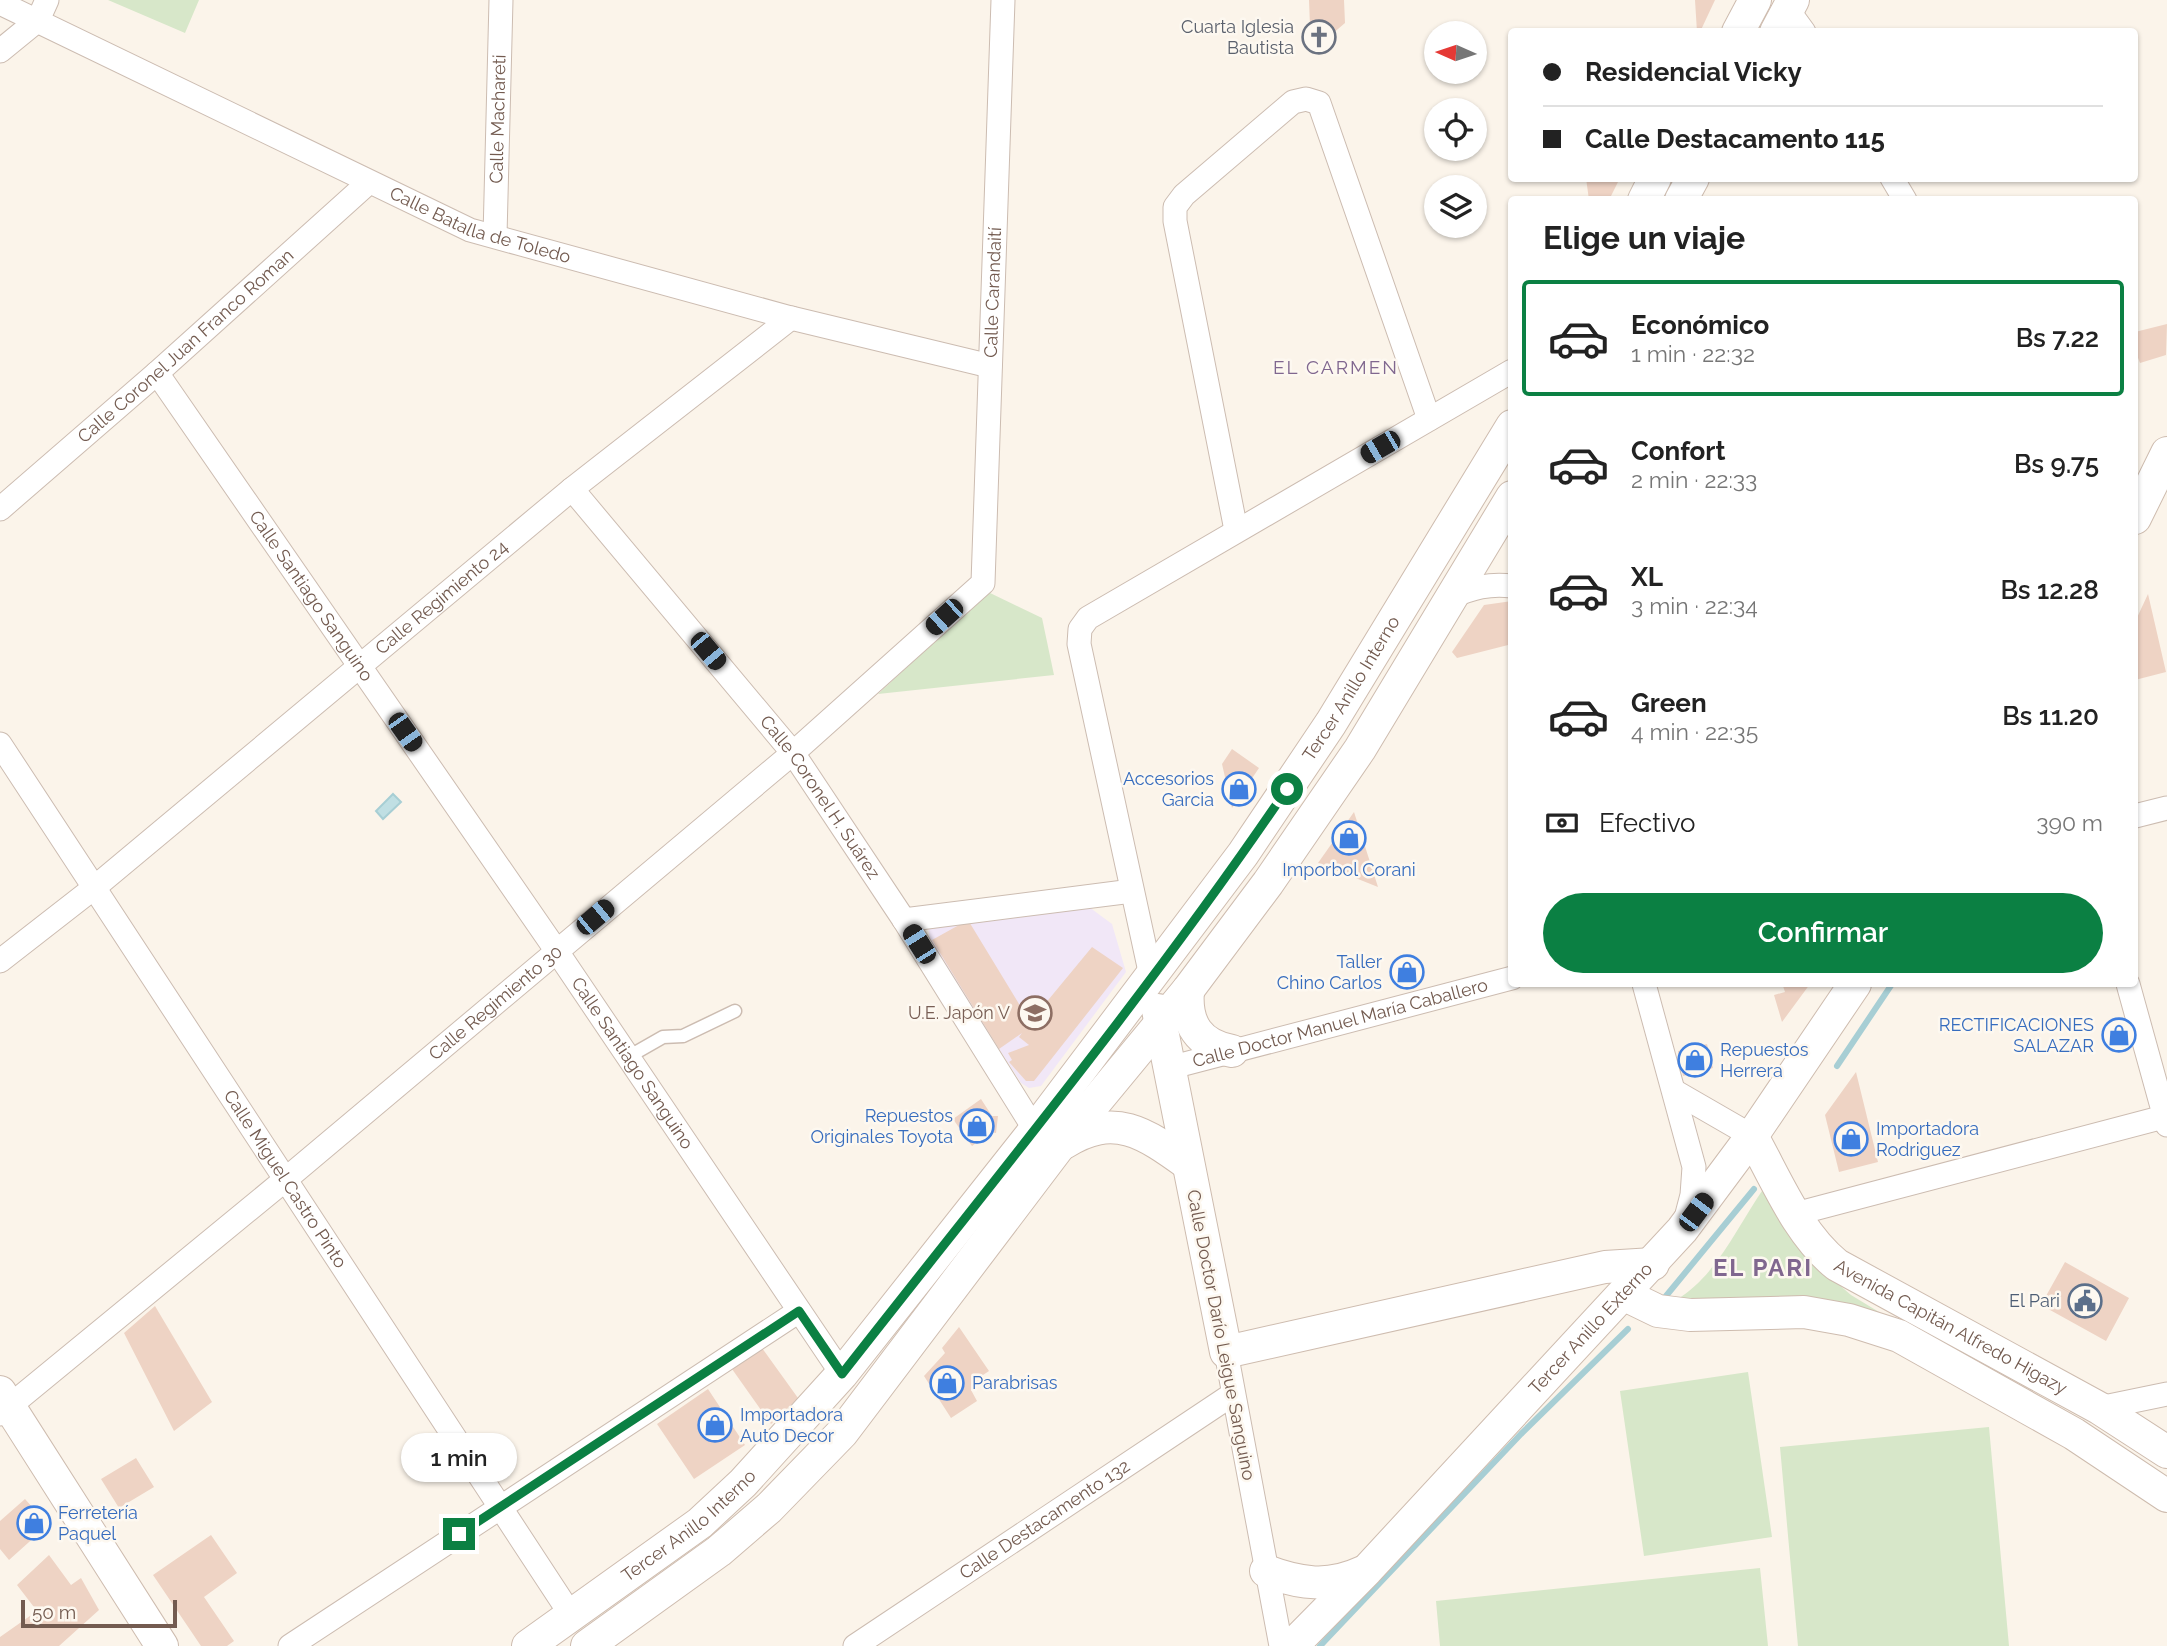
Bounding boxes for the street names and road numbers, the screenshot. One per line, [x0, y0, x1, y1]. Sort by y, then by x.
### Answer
street label: Calle Machareti [485, 54, 510, 184]
street label: Calle Batalla de Toledo [386, 182, 573, 267]
street label: Calle Carandaití [980, 227, 1005, 358]
street label: Calle Coronel Juan Franco Roman [73, 244, 297, 447]
street label: Calle Santiago Sanguino [245, 506, 378, 685]
street label: Calle Regimiento 24 [371, 536, 512, 659]
street label: Tercer Anillo Interno [1298, 612, 1404, 764]
street label: Calle Coronel H. Suárez [756, 711, 885, 883]
street label: Calle Regimiento 30 [424, 941, 566, 1064]
street label: Calle Santiago Sanguino [567, 973, 698, 1153]
street label: Calle Doctor Manuel María Caballero [1190, 974, 1490, 1071]
street label: Calle Miguel Castro Pinto [220, 1086, 352, 1272]
street label: Calle Doctor Darío Leigue Sanguino [1183, 1188, 1260, 1482]
street label: Avenida Capitán Alfredo Higazy [1831, 1255, 2071, 1399]
street label: Tercer Anillo Externo [1524, 1258, 1657, 1398]
street label: Calle Destacamento 132 [955, 1455, 1134, 1583]
street label: Tercer Anillo Interno [617, 1465, 760, 1586]

